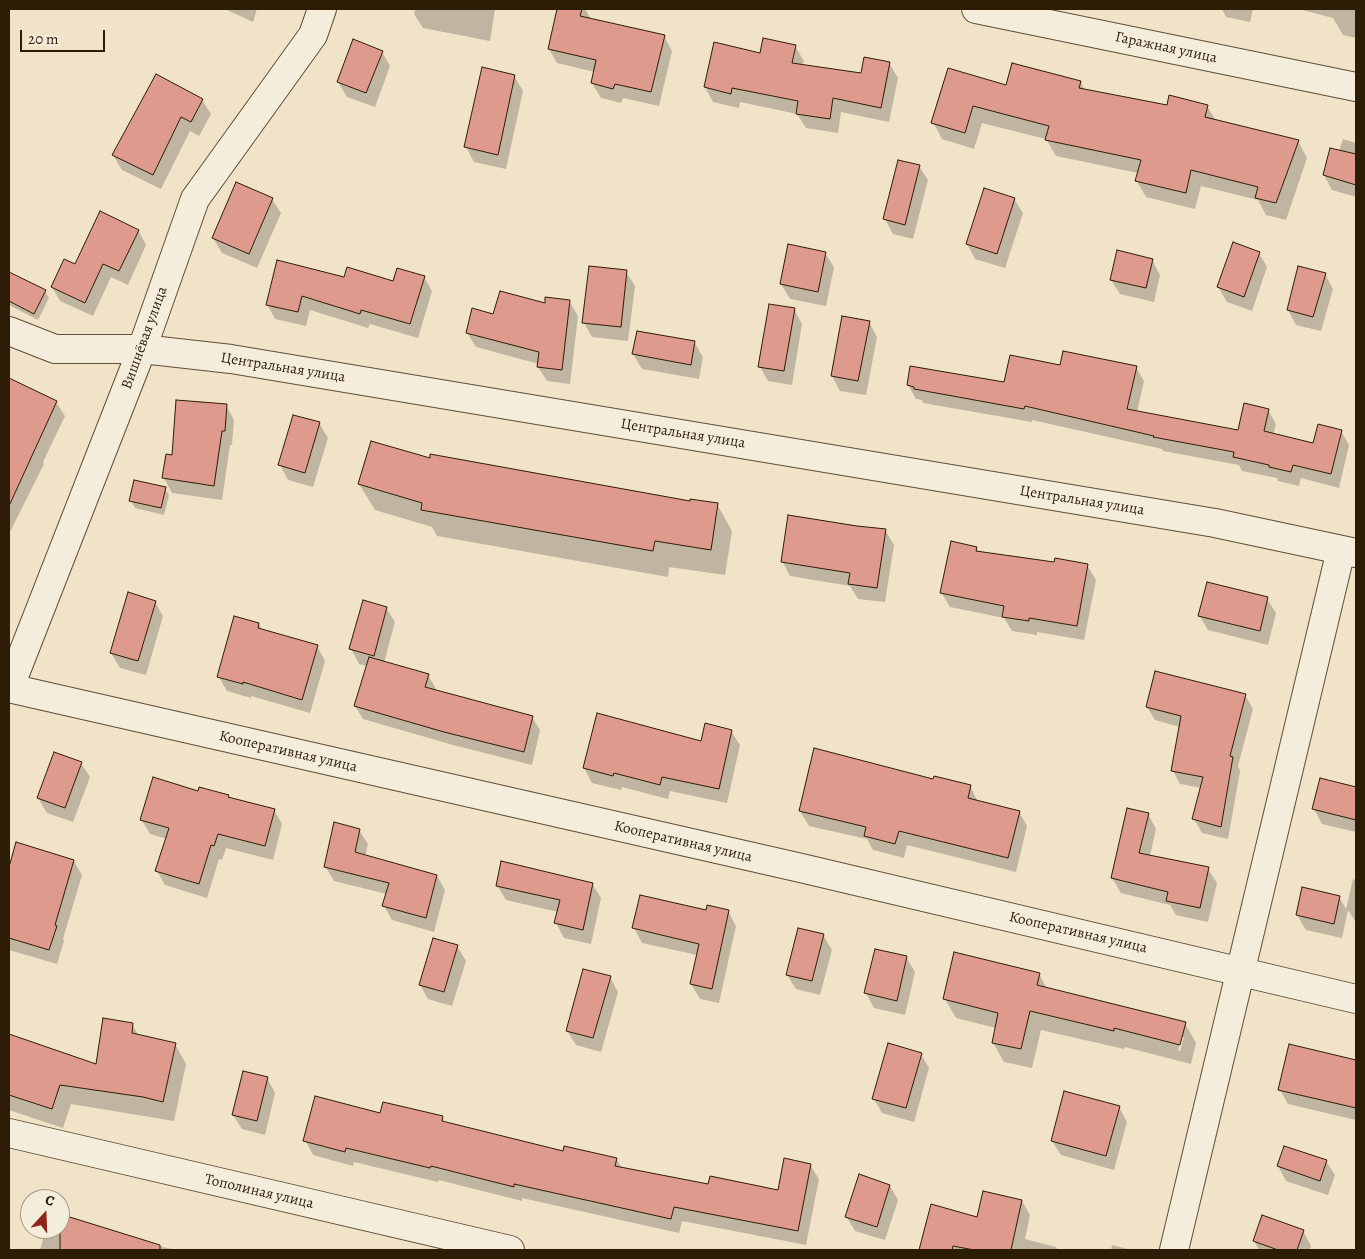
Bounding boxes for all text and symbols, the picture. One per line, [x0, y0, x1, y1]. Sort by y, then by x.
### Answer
scale bar [22, 20, 108, 52]
street label: Гаражная улица [1113, 28, 1219, 68]
text: 20 m [28, 29, 59, 49]
street label: Вишнёвая улица [118, 284, 172, 392]
street label: Центральная улица [219, 349, 347, 387]
street label: Центральная улица [619, 415, 747, 453]
street label: Центральная улица [1018, 482, 1146, 520]
street label: Кооперативная улица [217, 727, 359, 777]
street label: Кооперативная улица [612, 817, 754, 867]
street label: Кооперативная улица [1007, 908, 1149, 958]
street label: Тополиная улица [203, 1171, 315, 1213]
north arrow [20, 1189, 70, 1239]
text: С [43, 1190, 57, 1211]

